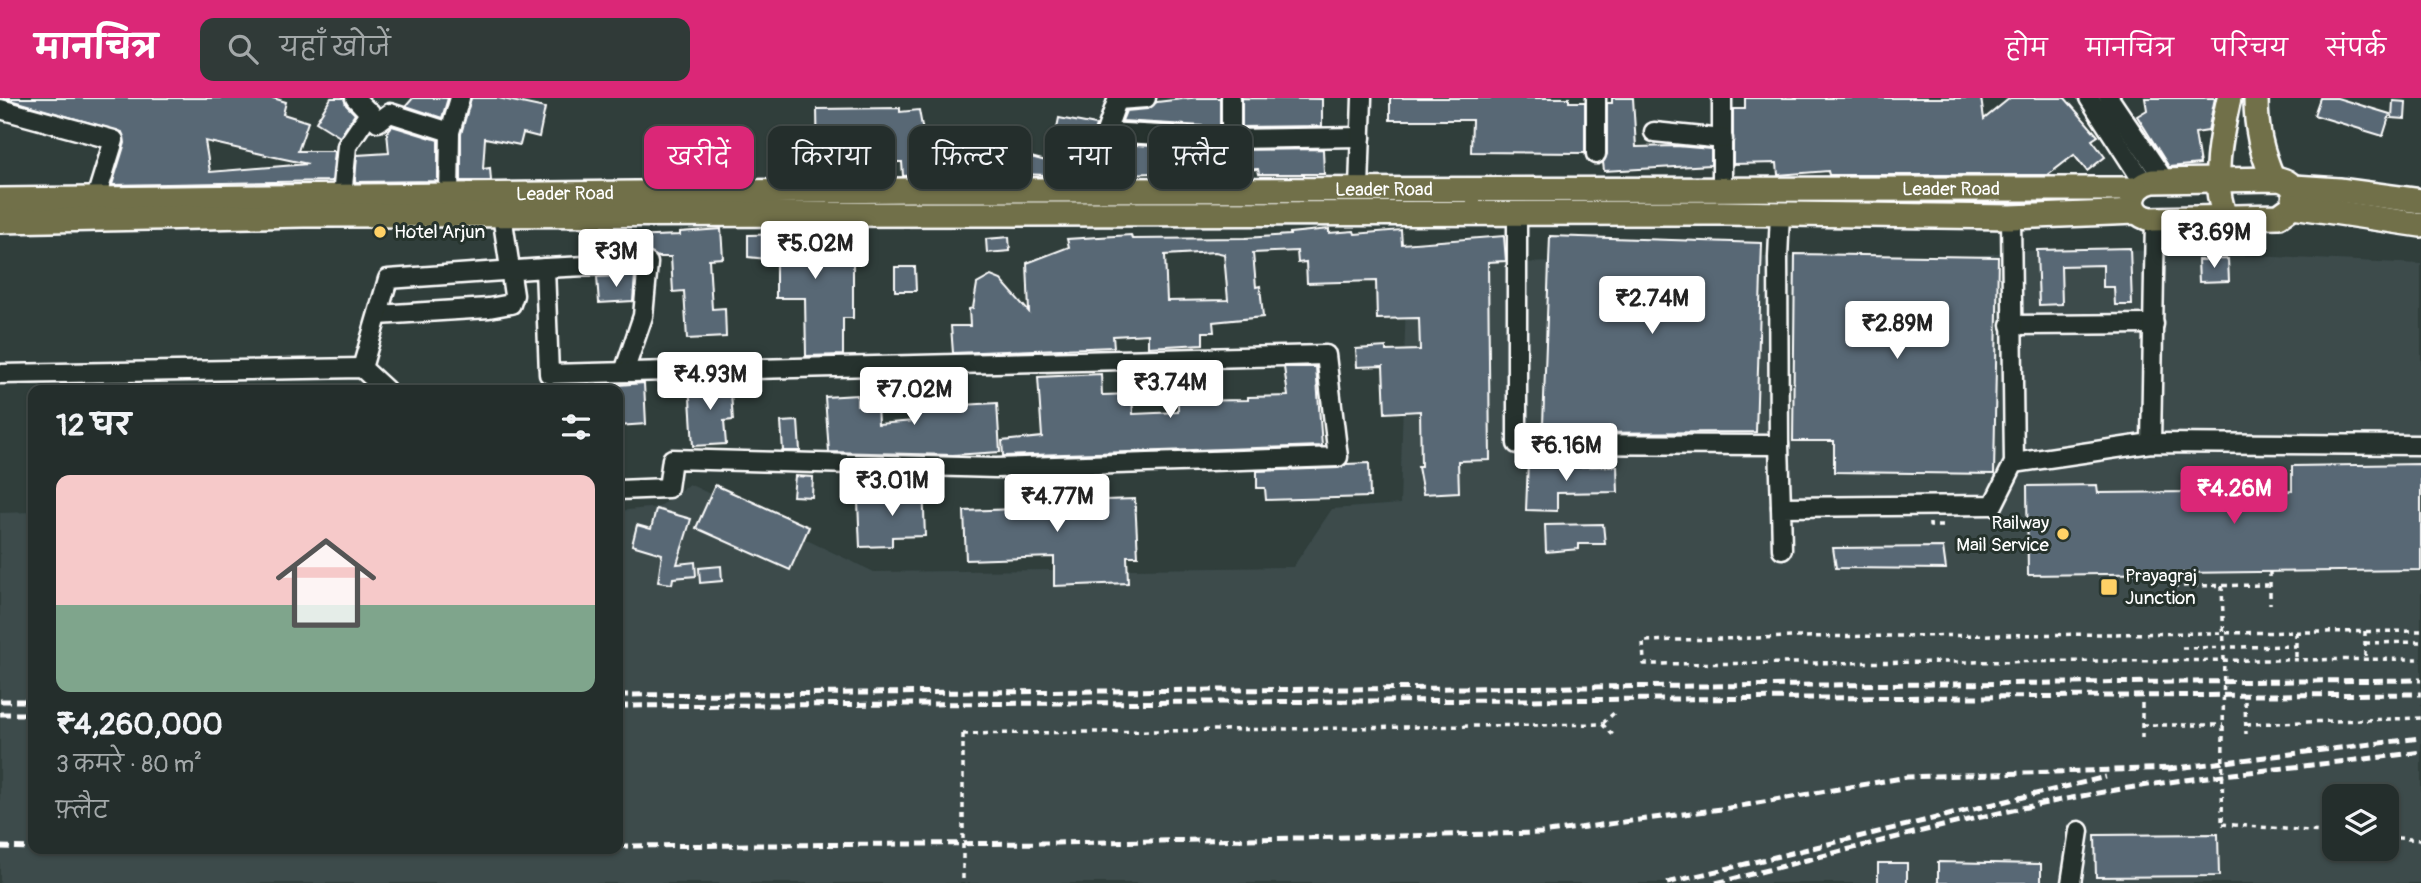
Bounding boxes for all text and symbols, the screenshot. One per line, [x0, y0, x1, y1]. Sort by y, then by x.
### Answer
search box [200, 18, 690, 81]
text: मानचित्र [35, 27, 158, 68]
icon: search [224, 30, 262, 68]
text: यहाँ खोजें [280, 32, 391, 64]
text: होम [2005, 34, 2048, 63]
text: मानचित्र [2086, 34, 2174, 63]
text: परिचय [2212, 34, 2288, 63]
text: संपर्क [2326, 34, 2386, 63]
chip: खरीदें [644, 126, 754, 189]
chip: किराया [768, 126, 895, 189]
chip: फ़िल्टर [909, 126, 1031, 189]
chip: नया [1045, 126, 1135, 189]
chip: फ़्लैट [1149, 126, 1252, 189]
street label: Leader Road [1902, 177, 2000, 201]
street label: Leader Road [1335, 178, 1433, 202]
street label: Leader Road [516, 181, 614, 206]
pin: ₹3.69M [2157, 211, 2271, 270]
text: ₹3.69M [2177, 218, 2251, 247]
place label: Hotel Arjun [394, 220, 485, 244]
pin: ₹5.02M [758, 222, 872, 281]
marker: Hotel Arjun [372, 224, 388, 240]
text: ₹5.02M [777, 229, 853, 258]
pin: ₹3M [582, 230, 650, 289]
text: ₹3M [594, 237, 638, 266]
pin: ₹2.74M [1595, 276, 1709, 336]
text: ₹2.74M [1615, 284, 1689, 313]
pin: ₹2.89M [1840, 302, 1954, 361]
text: ₹2.89M [1861, 309, 1933, 338]
pin: ₹4.93M [653, 352, 767, 412]
text: ₹4.93M [673, 360, 747, 389]
pin: ₹3.74M [1113, 360, 1227, 420]
pin: ₹7.02M [857, 368, 971, 427]
text: ₹3.74M [1133, 368, 1207, 397]
text: ₹7.02M [876, 375, 952, 404]
text: 12 घर [56, 407, 131, 444]
icon: filters [557, 408, 595, 446]
pin: ₹6.16M [1509, 424, 1623, 483]
text: ₹6.16M [1530, 431, 1602, 460]
pin: ₹3.01M [835, 458, 949, 518]
text: ₹3.01M [856, 466, 928, 495]
pin: ₹4.26M [2177, 466, 2291, 526]
pin: ₹4.77M [1000, 474, 1114, 534]
text: ₹4.26M [2197, 474, 2271, 503]
text: ₹4.77M [1020, 482, 1094, 511]
place label: Railway Mail Service [1956, 511, 2050, 557]
icon: home [263, 520, 389, 646]
marker: Railway Mail Service [2055, 526, 2071, 542]
place label: Prayagraj Junction [2125, 564, 2197, 610]
marker: Prayagraj Junction [2099, 577, 2119, 597]
text: ₹4,260,000 [56, 706, 223, 743]
text: 3 कमरे · 80 m² [56, 750, 202, 779]
map controls [2322, 784, 2399, 861]
button: layers [2322, 784, 2399, 861]
text: फ़्लैट [56, 796, 108, 825]

